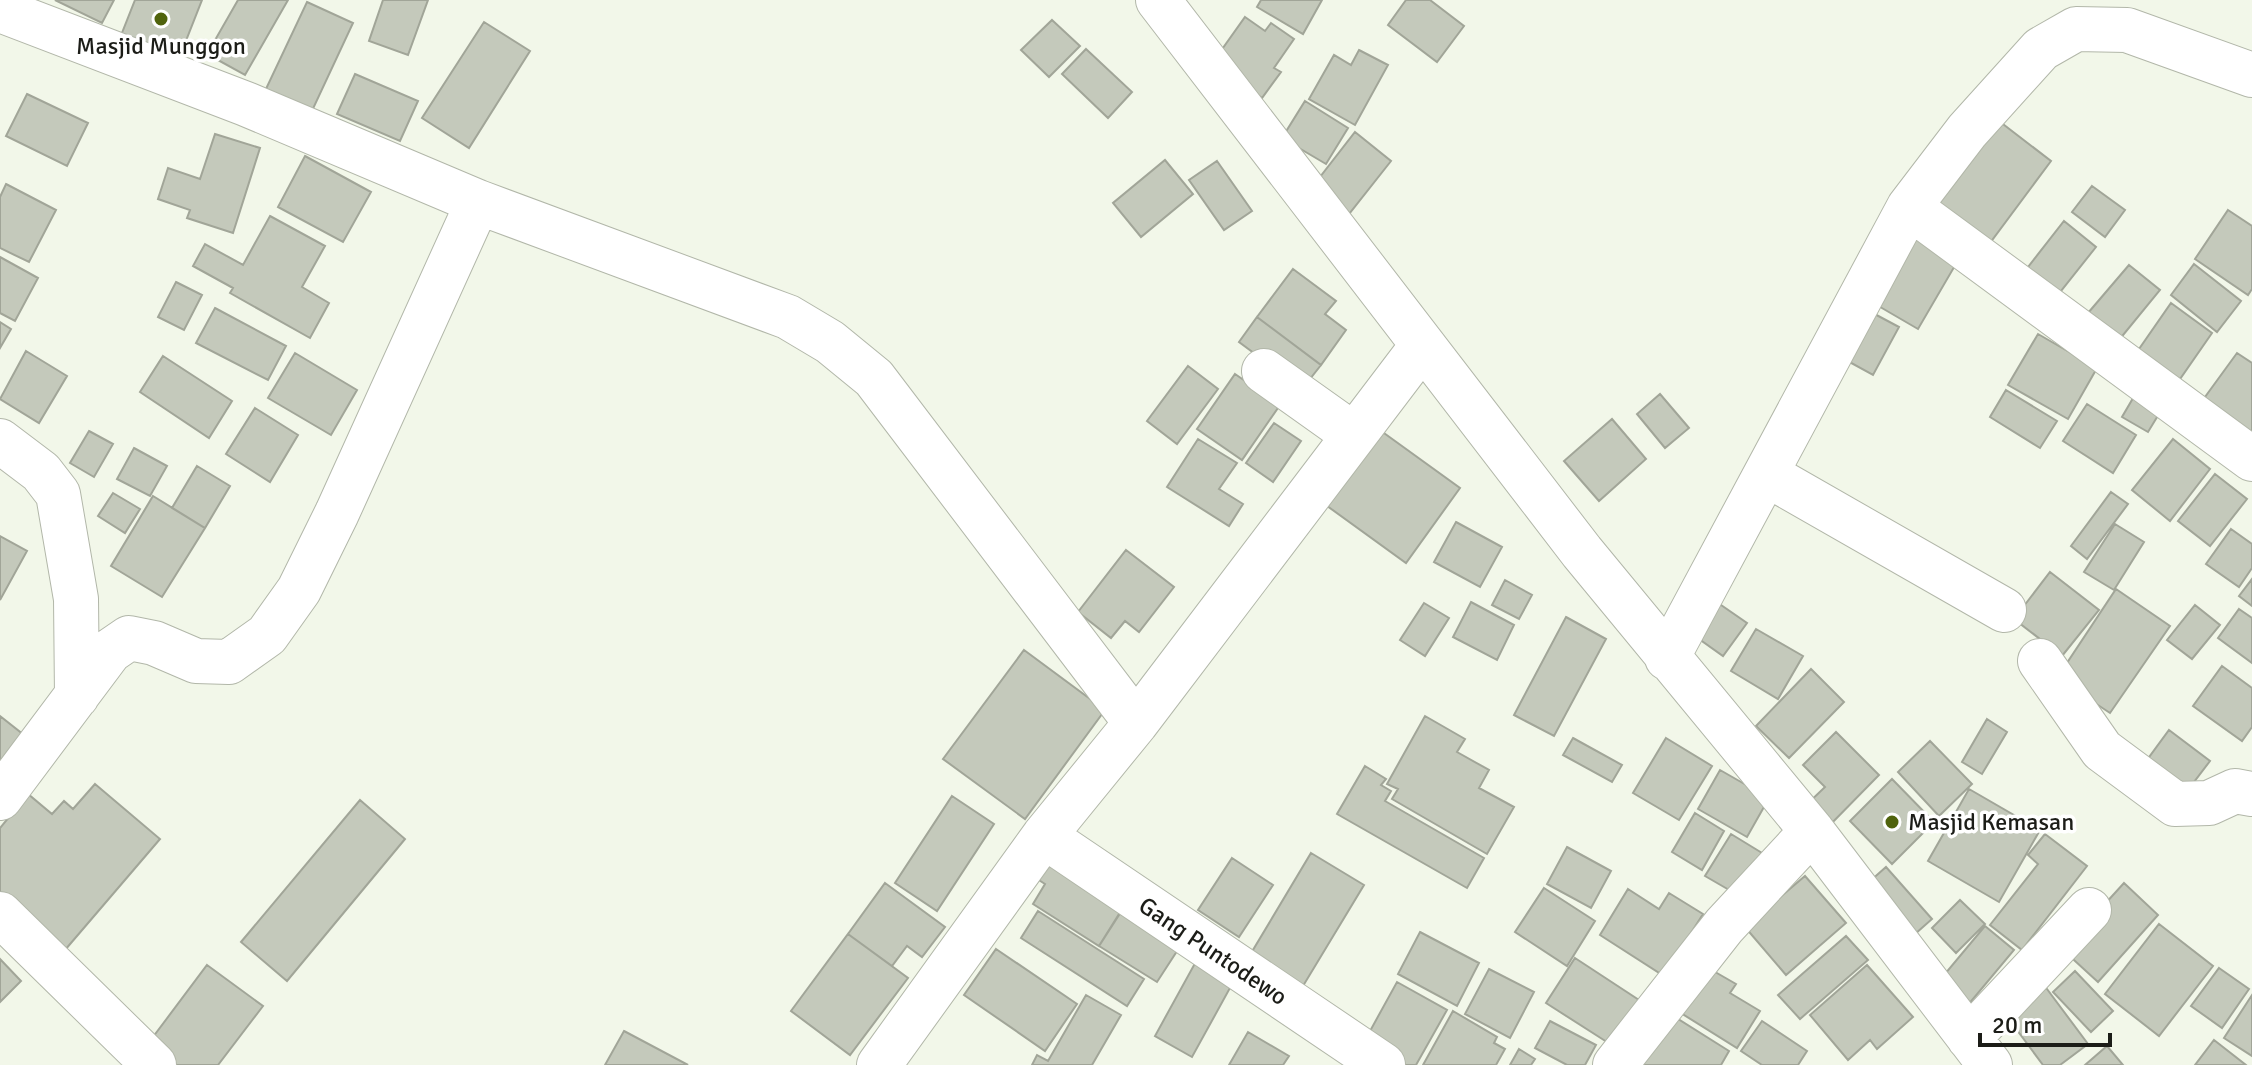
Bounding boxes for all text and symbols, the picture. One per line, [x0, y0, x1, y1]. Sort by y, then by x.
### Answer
marker: Masjid Munggon [152, 10, 170, 28]
place label: Masjid Munggon [76, 31, 246, 61]
place label: Masjid Kemasan [1908, 807, 2074, 837]
marker: Masjid Kemasan [1883, 813, 1901, 831]
street label: Gang Puntodewo [1133, 890, 1293, 1012]
scale bar [1980, 997, 2110, 1047]
text: 20 m [1992, 1010, 2042, 1040]

